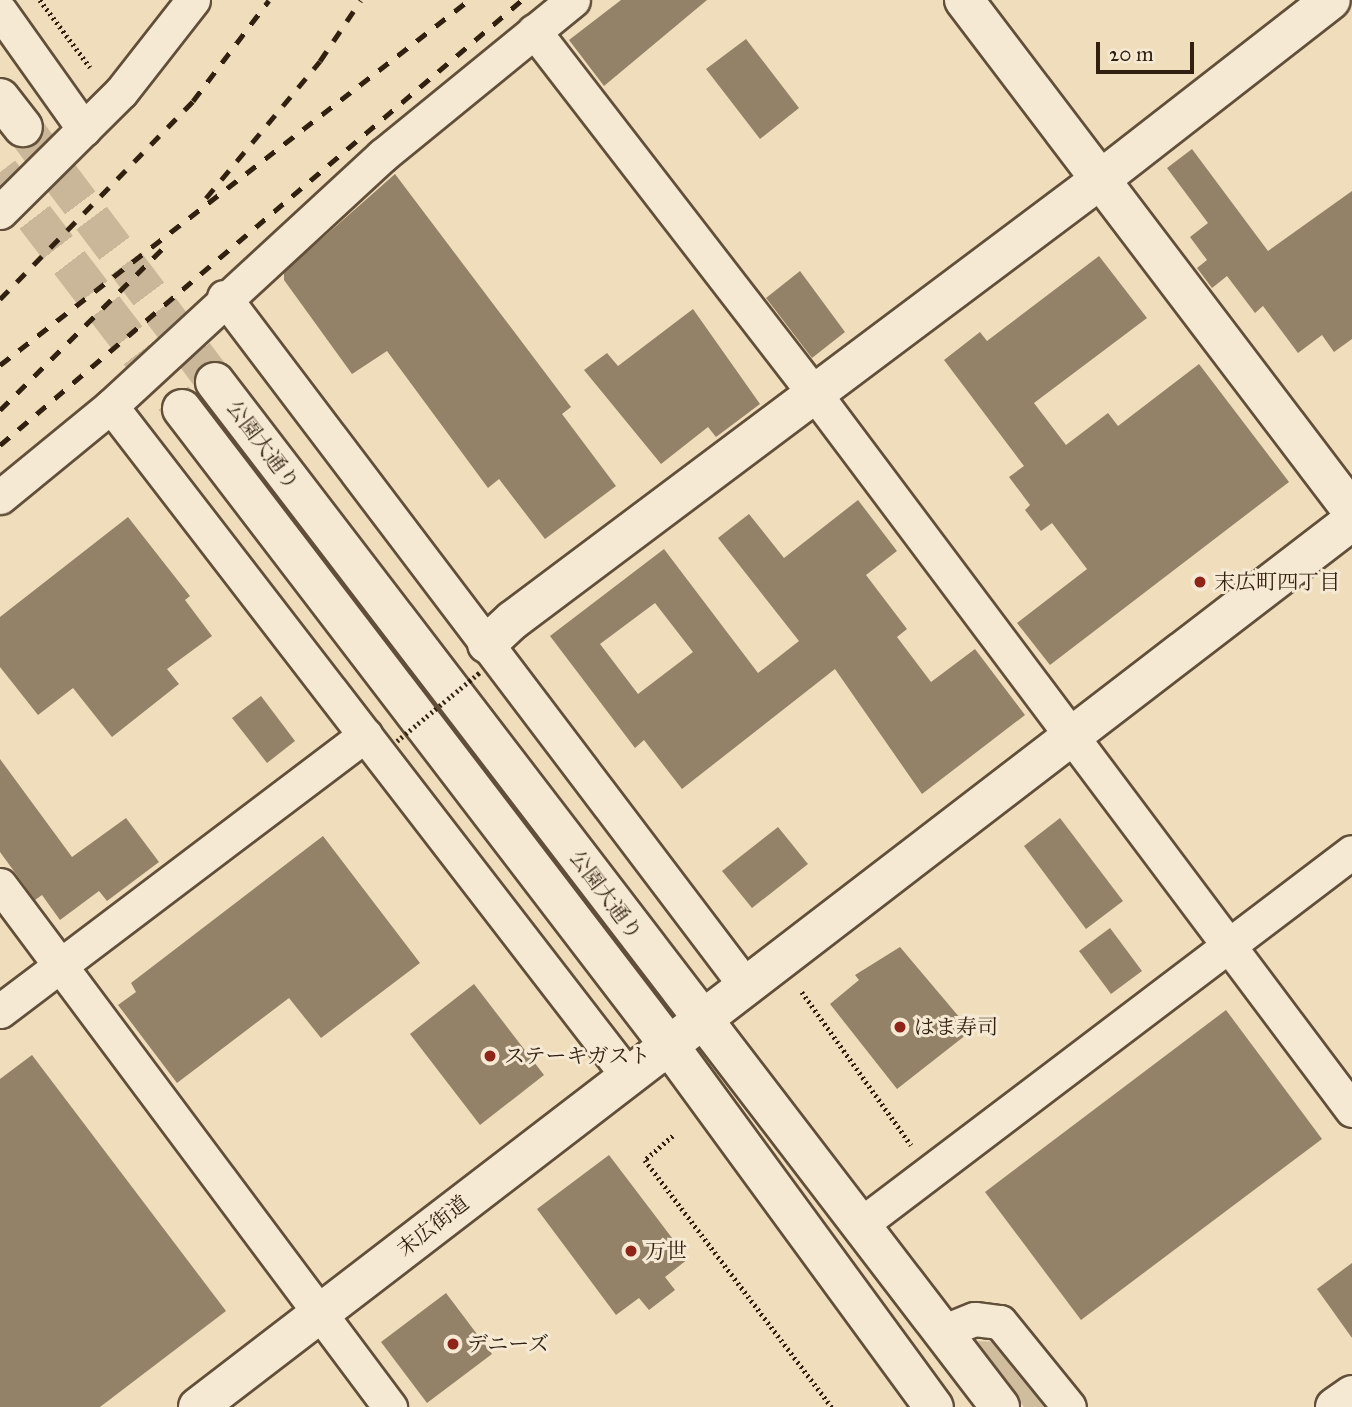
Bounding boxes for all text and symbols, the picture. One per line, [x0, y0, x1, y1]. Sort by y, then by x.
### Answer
scale bar [1100, 28, 1198, 72]
text: 20 m [1109, 41, 1154, 67]
street label: 公園大通り [221, 395, 305, 495]
place label: 末広町四丁目 [1214, 569, 1340, 595]
marker: 末広町四丁目 [1192, 574, 1208, 590]
street label: 公園大通り [564, 845, 648, 945]
place label: はま寿司 [914, 1014, 998, 1040]
marker: はま寿司 [892, 1019, 908, 1035]
place label: ステーキガスト [504, 1043, 651, 1069]
marker: ステーキガスト [482, 1048, 498, 1064]
street label: 末広街道 [392, 1190, 474, 1262]
place label: 万世 [645, 1238, 687, 1264]
marker: 万世 [623, 1243, 639, 1259]
place label: デニーズ [467, 1331, 551, 1357]
marker: デニーズ [445, 1336, 461, 1352]

